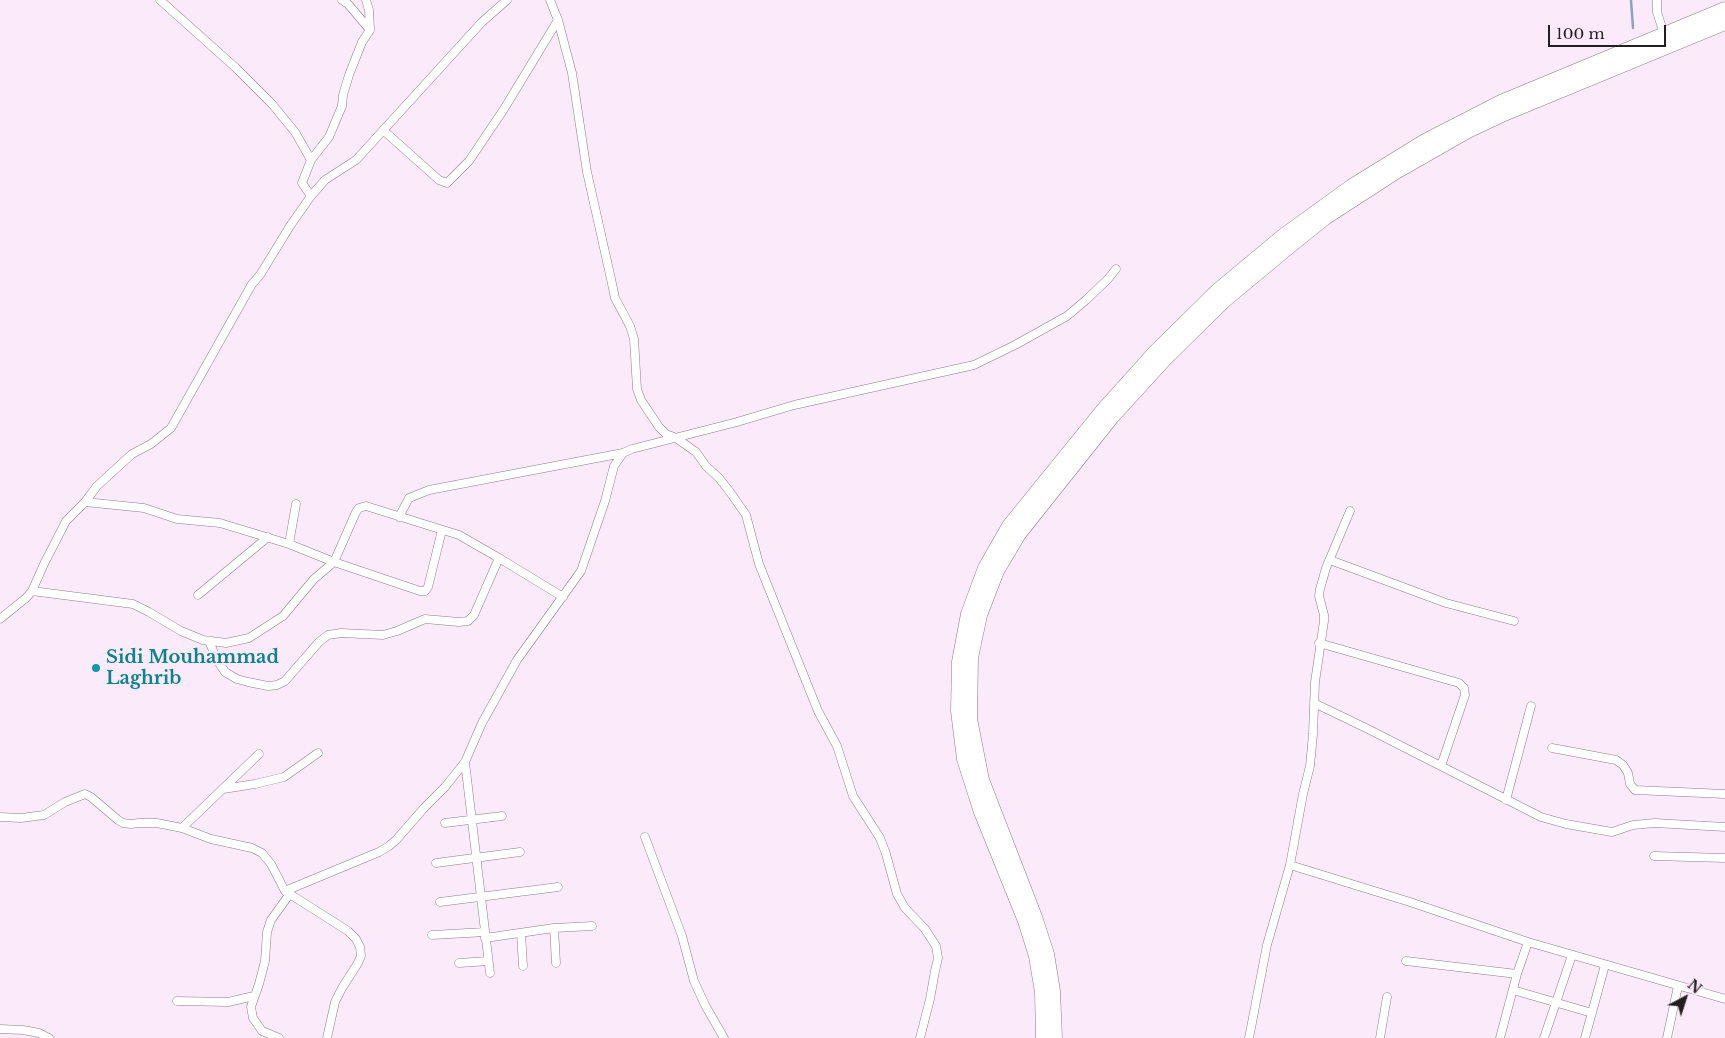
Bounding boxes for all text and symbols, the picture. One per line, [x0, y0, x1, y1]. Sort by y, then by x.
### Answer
scale bar [1550, 15, 1668, 47]
text: 100 m [1556, 24, 1605, 43]
place label: Sidi Mouhammad Laghrib [106, 647, 279, 690]
marker: Sidi Mouhammad Laghrib [90, 662, 102, 674]
north arrow [1660, 973, 1710, 1023]
text: N [1684, 975, 1705, 998]

